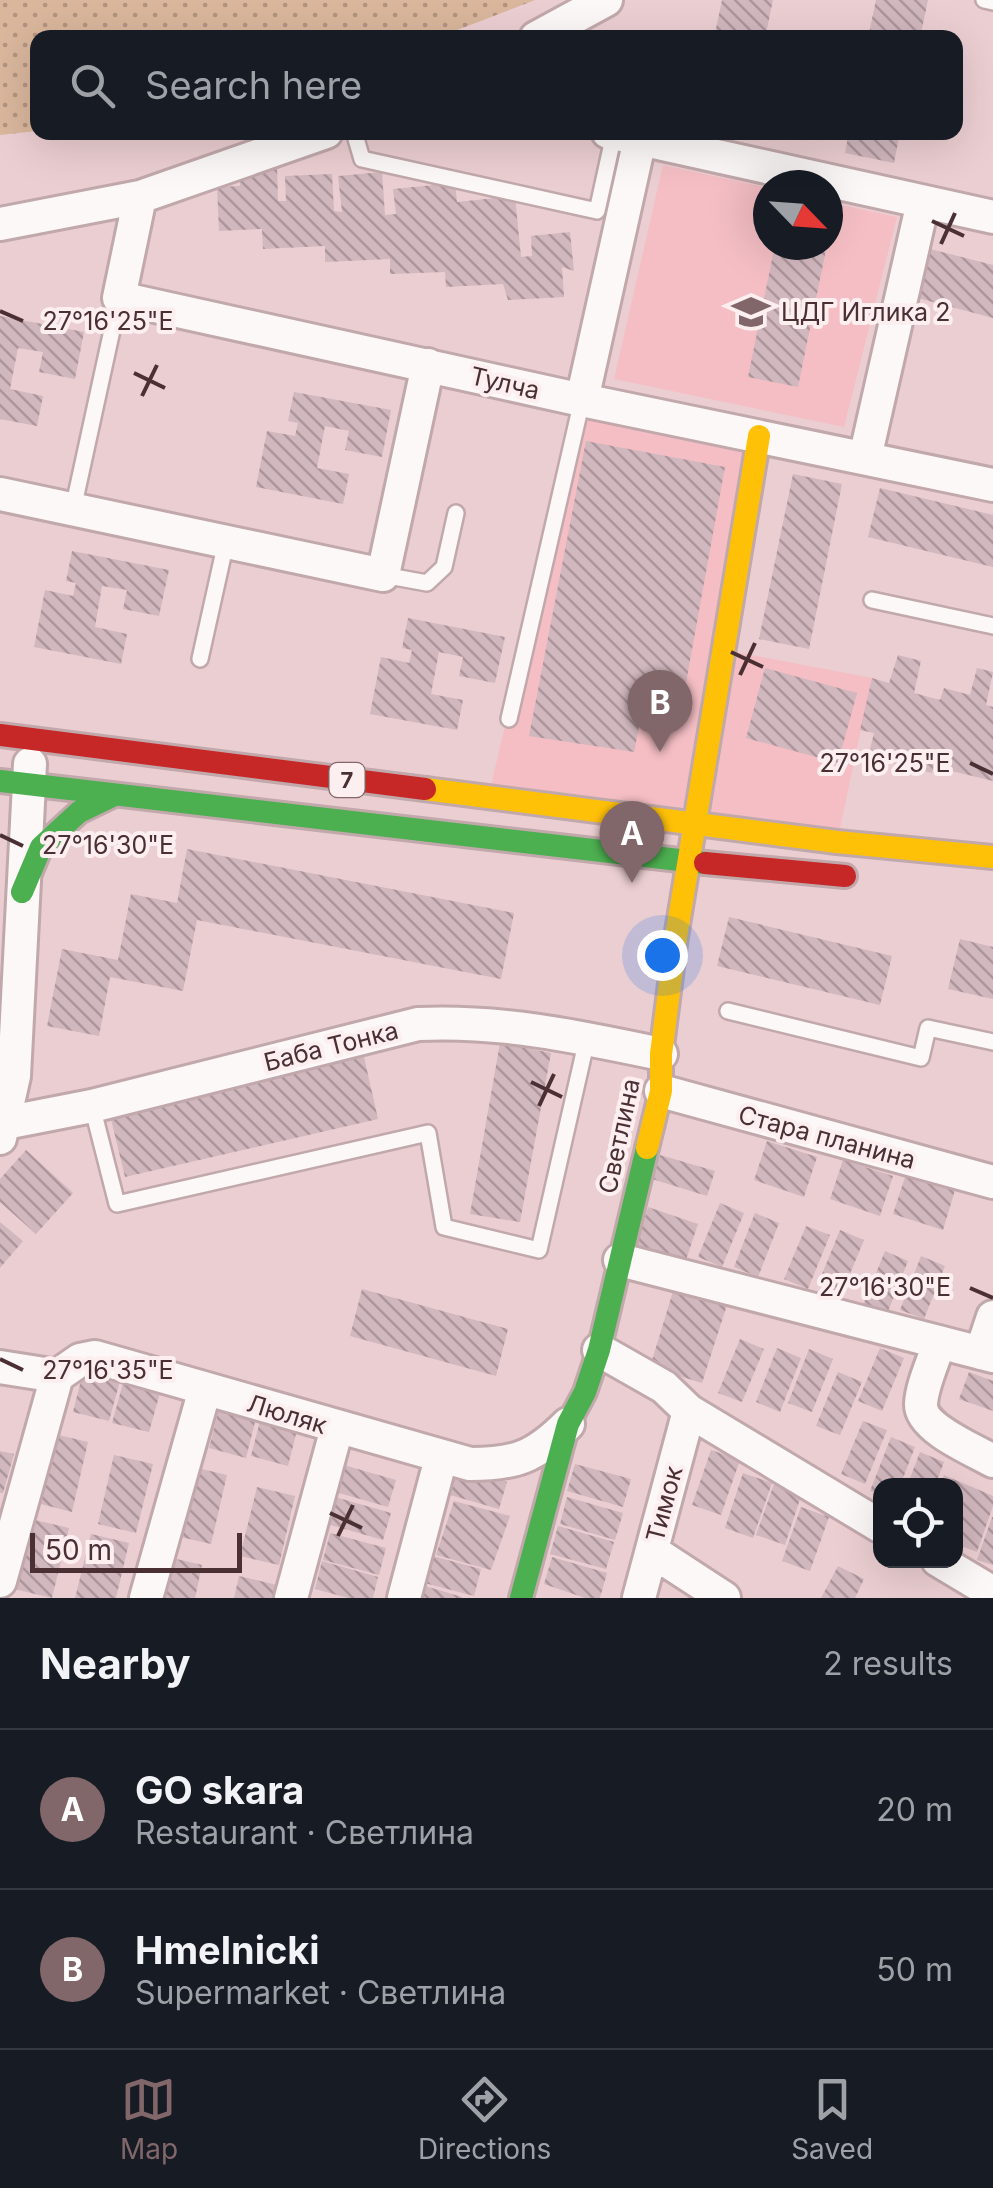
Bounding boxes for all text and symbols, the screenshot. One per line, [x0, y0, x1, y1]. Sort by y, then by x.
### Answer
search box [30, 30, 963, 140]
icon: search [65, 58, 120, 113]
text: Search here [145, 62, 362, 108]
north arrow [753, 170, 843, 260]
school or university icon: ЦДГ Иглика 2 [730, 291, 772, 333]
place label: ЦДГ Иглика 2 [781, 297, 950, 327]
text: 27°16'25"E [42, 306, 174, 336]
street label: Тулча [467, 360, 543, 406]
pin: B [628, 670, 692, 752]
text: 27°16'25"E [819, 748, 951, 778]
road number: 7 [330, 763, 364, 797]
pin: A [600, 800, 664, 883]
text: 27°16'30"E [42, 830, 174, 860]
your location [637, 930, 688, 981]
street label: Баба Тонка [261, 1015, 401, 1077]
street label: Светлина [592, 1076, 646, 1196]
street label: Стара планина [735, 1099, 919, 1175]
text: 27°16'30"E [819, 1272, 951, 1302]
text: 27°16'35"E [42, 1355, 174, 1385]
street label: Люляк [244, 1388, 331, 1440]
street label: Тимок [640, 1462, 689, 1545]
map controls [873, 1478, 963, 1568]
button: locate [873, 1478, 963, 1568]
scale bar [30, 1528, 242, 1572]
text: 50 m [45, 1533, 112, 1567]
text: Nearby [40, 1638, 191, 1689]
text: 2 results [823, 1644, 953, 1683]
text: GO skara [135, 1767, 304, 1813]
text: A [61, 1790, 84, 1829]
text: 20 m [876, 1790, 953, 1829]
text: Restaurant · Светлина [135, 1813, 474, 1852]
text: Hmelnicki [135, 1927, 320, 1973]
text: B [62, 1950, 83, 1989]
text: 50 m [876, 1950, 953, 1989]
text: Supermarket · Светлина [135, 1973, 506, 2012]
tab: Map [120, 2072, 178, 2166]
tab: Directions [418, 2072, 551, 2166]
tab: Saved [791, 2072, 873, 2166]

